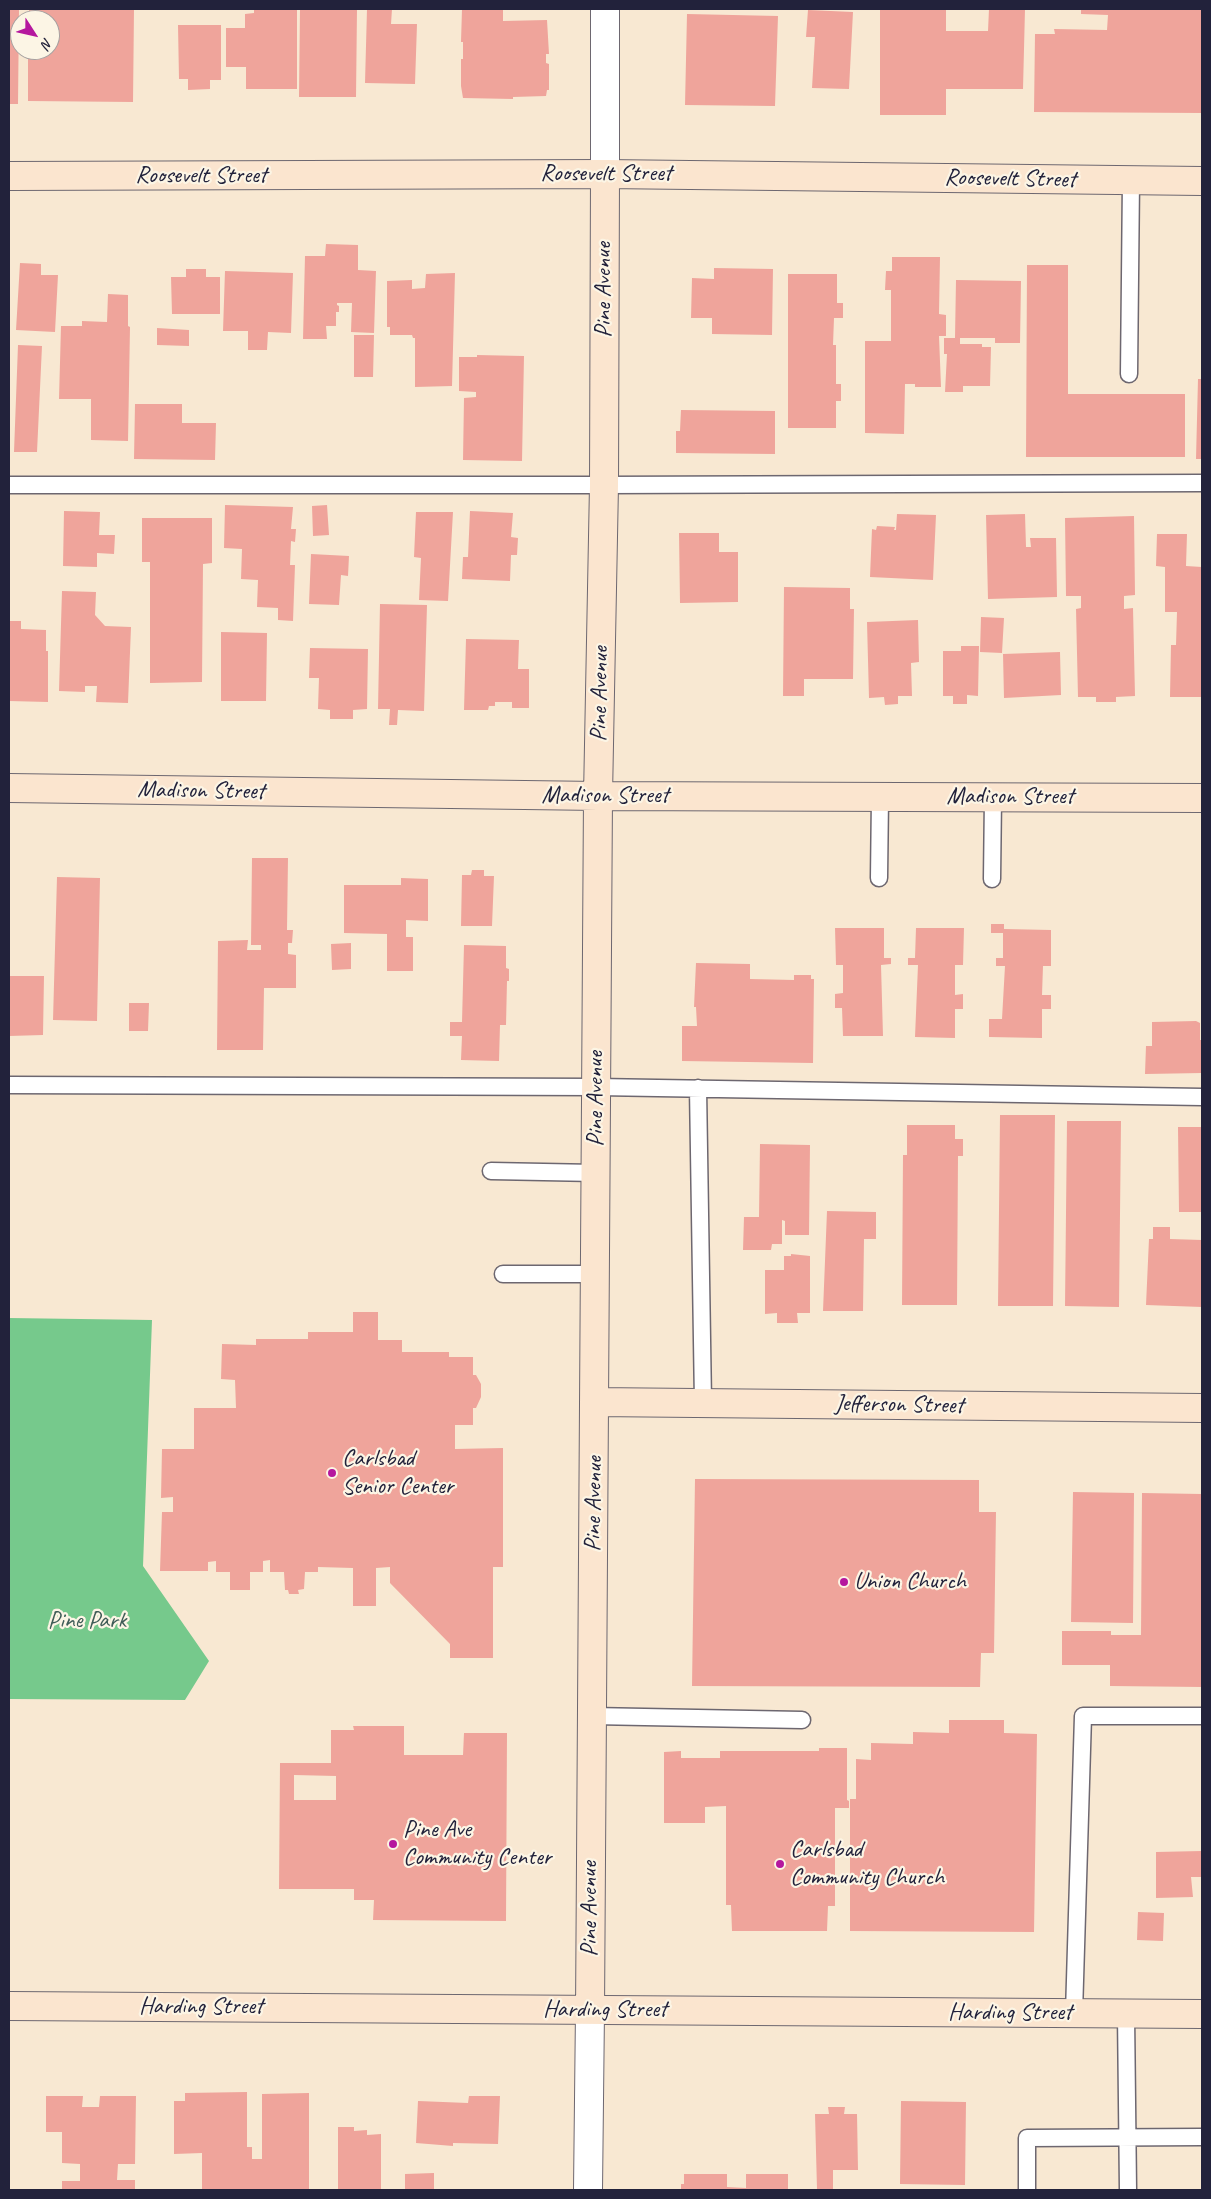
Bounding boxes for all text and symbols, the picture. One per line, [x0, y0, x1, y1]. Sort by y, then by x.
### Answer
north arrow [10, 10, 60, 60]
text: N [37, 35, 56, 52]
street label: Roosevelt Street [540, 160, 672, 188]
street label: Roosevelt Street [135, 162, 267, 190]
street label: Roosevelt Street [944, 163, 1076, 195]
street label: Pine Avenue [590, 242, 618, 338]
street label: Pine Avenue [585, 646, 615, 742]
street label: Madison Street [137, 775, 265, 807]
street label: Madison Street [541, 782, 669, 810]
street label: Madison Street [946, 783, 1074, 811]
street label: Pine Avenue [582, 1051, 610, 1147]
street label: Jefferson Street [834, 1389, 964, 1421]
place label: Carlsbad Senior Center [342, 1445, 454, 1501]
street label: Pine Avenue [579, 1456, 609, 1552]
marker: Carlsbad Senior Center [326, 1467, 338, 1479]
place label: Union Church [854, 1568, 966, 1596]
marker: Union Church [838, 1576, 850, 1588]
park label: Pine Park [48, 1607, 126, 1635]
place label: Pine Ave Community Center [403, 1816, 551, 1872]
place label: Carlsbad Community Church [790, 1836, 944, 1892]
marker: Pine Ave Community Center [387, 1838, 399, 1850]
marker: Carlsbad Community Church [774, 1858, 786, 1870]
street label: Pine Avenue [576, 1861, 604, 1957]
street label: Harding Street [139, 1993, 263, 2021]
street label: Harding Street [543, 1996, 667, 2024]
street label: Harding Street [948, 1999, 1072, 2027]

